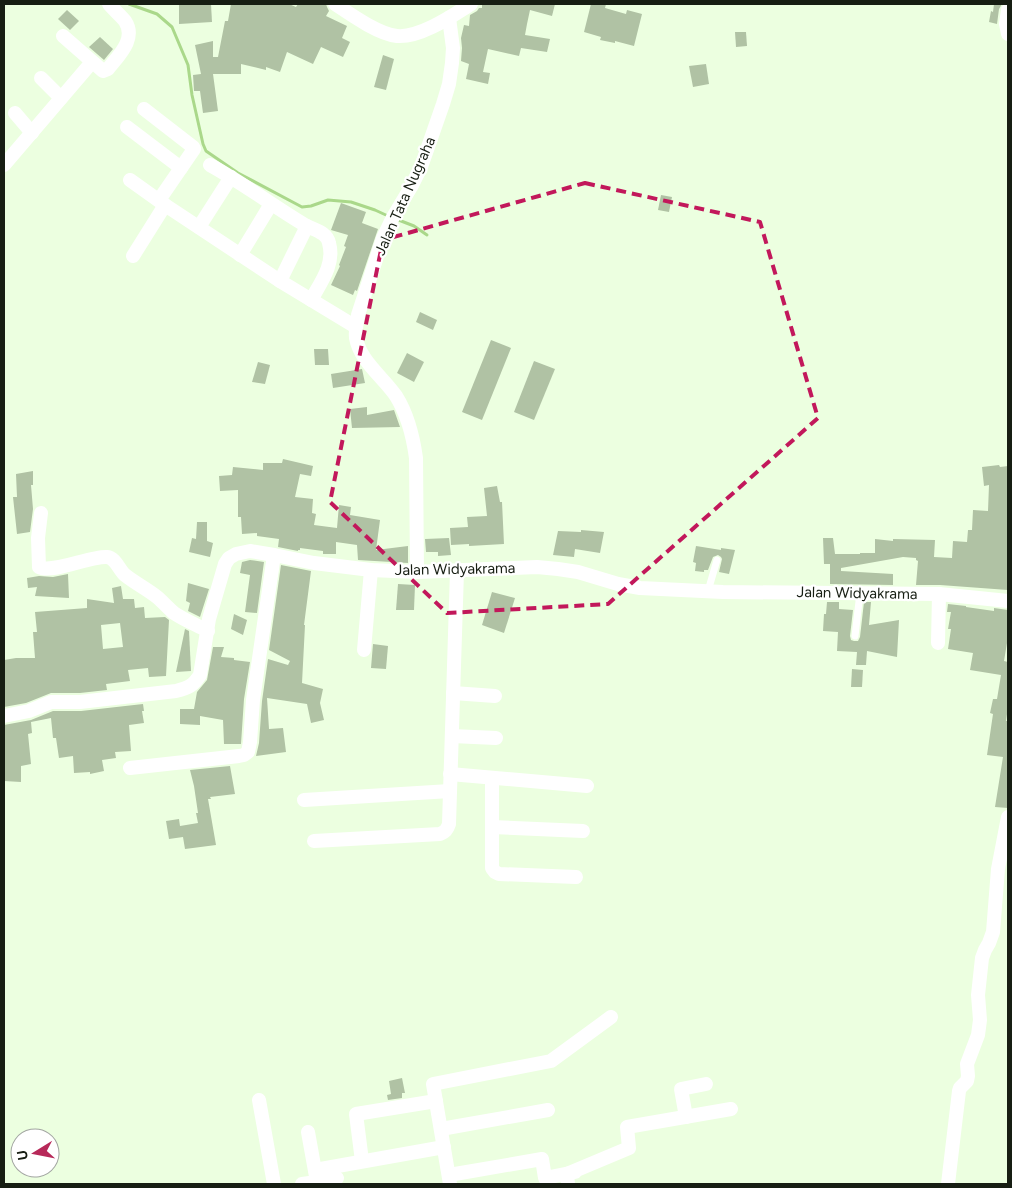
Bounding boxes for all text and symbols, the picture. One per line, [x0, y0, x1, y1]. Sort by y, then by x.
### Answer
street label: Jalan Tata Nugraha [371, 134, 439, 258]
street label: Jalan Widyakrama [394, 559, 516, 579]
street label: Jalan Widyakrama [796, 583, 918, 603]
north arrow [10, 1128, 60, 1178]
text: U [13, 1149, 32, 1162]

